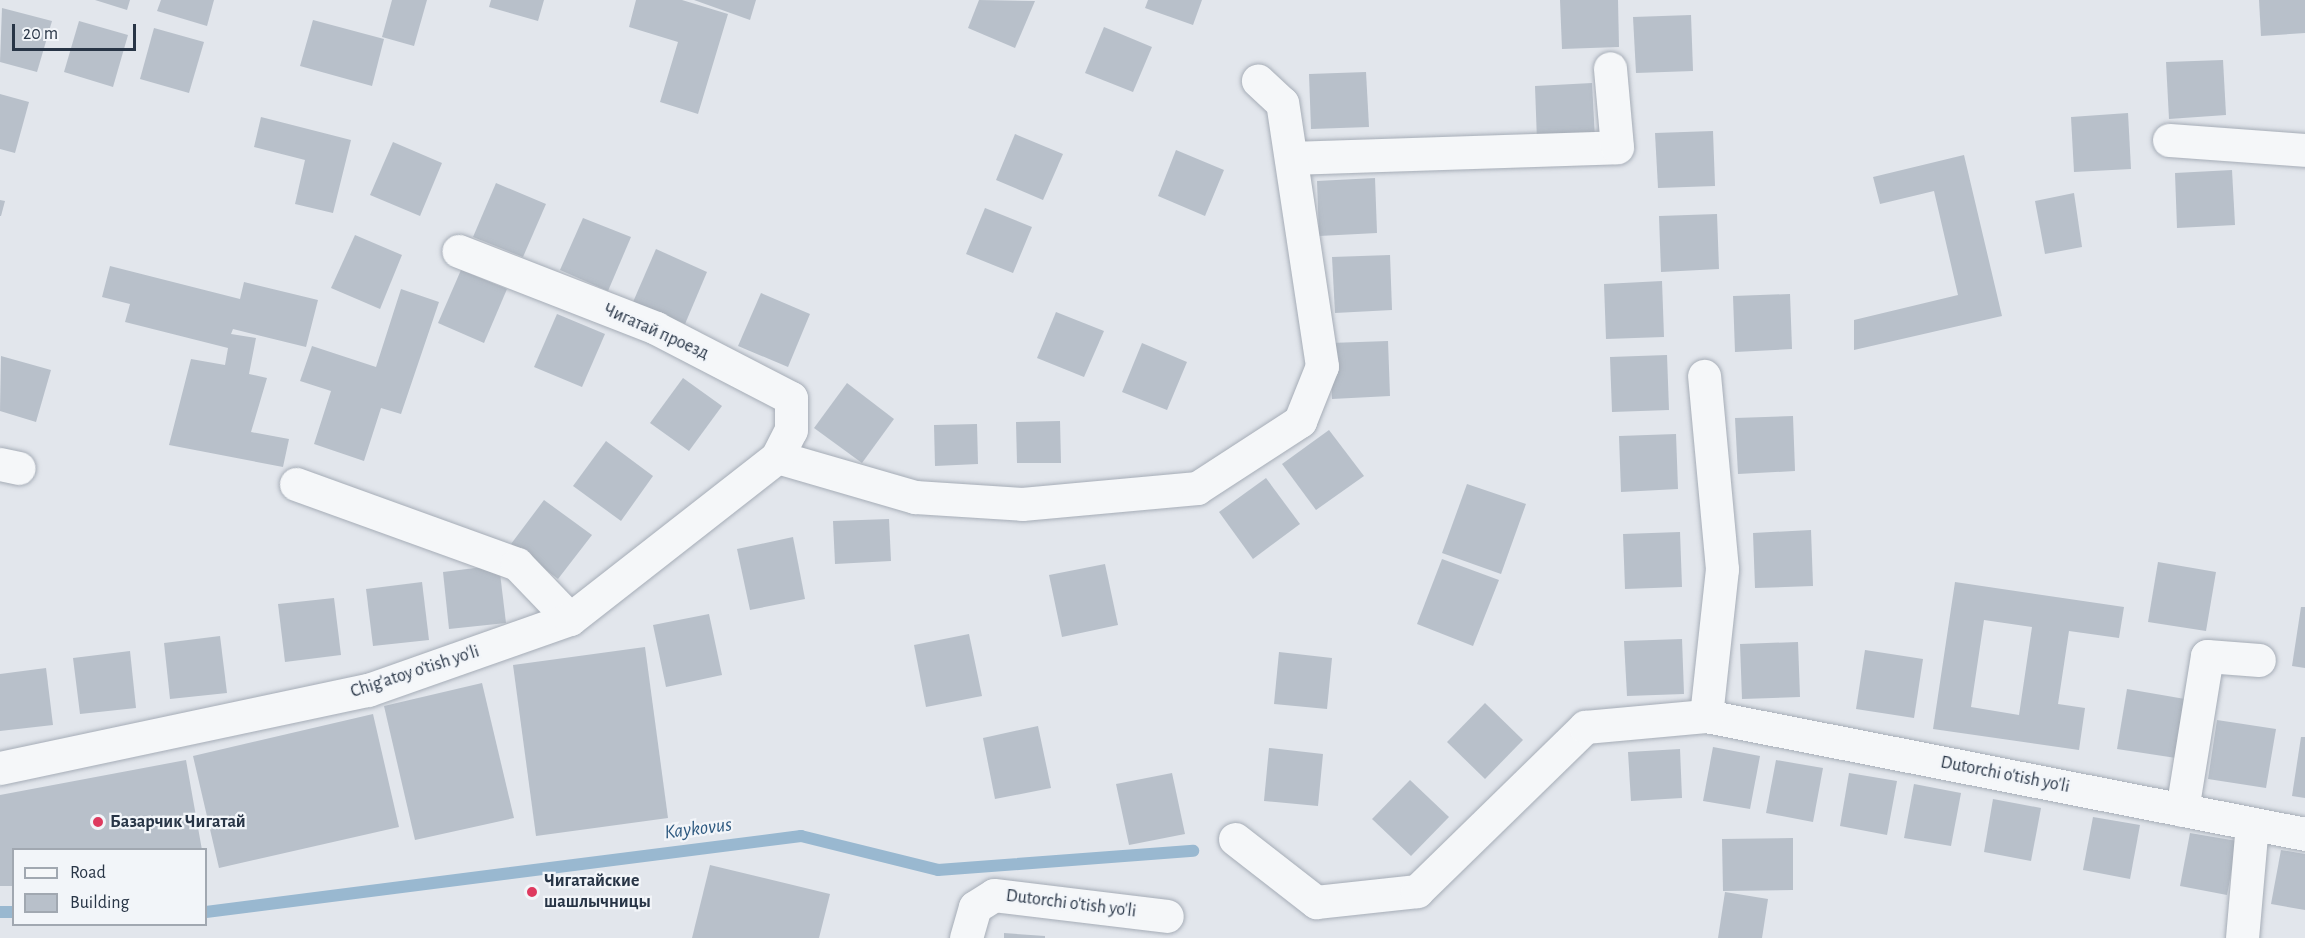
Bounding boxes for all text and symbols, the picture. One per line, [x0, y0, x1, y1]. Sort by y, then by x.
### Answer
scale bar [15, 12, 140, 50]
text: 20 m [23, 25, 58, 43]
street label: Чигатай проезд [600, 299, 712, 365]
street label: Chig'atoy o'tish yo'li [348, 641, 482, 703]
street label: Dutorchi o'tish yo'li [1939, 752, 2071, 798]
place label: Базарчик Чигатай [110, 811, 246, 833]
water label: Kaykovus [663, 813, 733, 845]
marker: Базарчик Чигатай [91, 815, 105, 829]
legend [12, 848, 207, 926]
text: Road [70, 864, 106, 882]
place label: Чигатайские шашлычницы [544, 871, 651, 914]
marker: Чигатайские шашлычницы [525, 885, 539, 899]
street label: Dutorchi o'tish yo'li [1005, 885, 1137, 923]
text: Building [70, 894, 129, 912]

